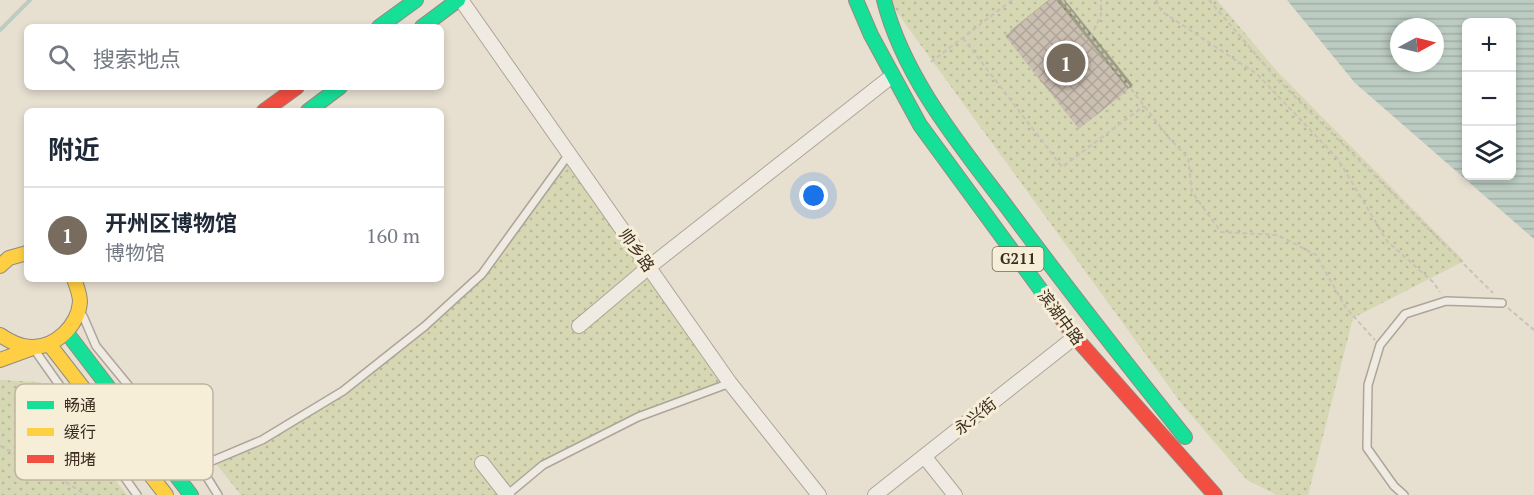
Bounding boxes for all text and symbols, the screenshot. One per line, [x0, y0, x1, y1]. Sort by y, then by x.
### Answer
north arrow [1390, 18, 1444, 72]
map controls [1462, 18, 1516, 180]
button: + [1462, 18, 1516, 72]
search box [24, 24, 444, 90]
pin: 1 [1046, 40, 1086, 86]
icon: search [45, 41, 78, 74]
text: 搜索地点 [93, 44, 181, 73]
button: − [1462, 72, 1516, 126]
button: layers [1462, 126, 1516, 180]
text: 附近 [48, 132, 100, 166]
your location [799, 181, 828, 210]
text: 开州区博物馆 [105, 208, 237, 237]
text: 1 [62, 222, 73, 249]
text: 160 m [366, 222, 420, 249]
street label: 帅乡路 [614, 224, 660, 276]
text: 博物馆 [105, 239, 165, 266]
road number: G211 [992, 247, 1044, 271]
street label: 滨湖中路 [1033, 285, 1089, 349]
legend [15, 384, 213, 480]
street label: 永兴街 [949, 393, 1001, 439]
text: 畅通 [64, 394, 96, 416]
text: 缓行 [64, 421, 96, 443]
text: 拥堵 [64, 448, 96, 470]

